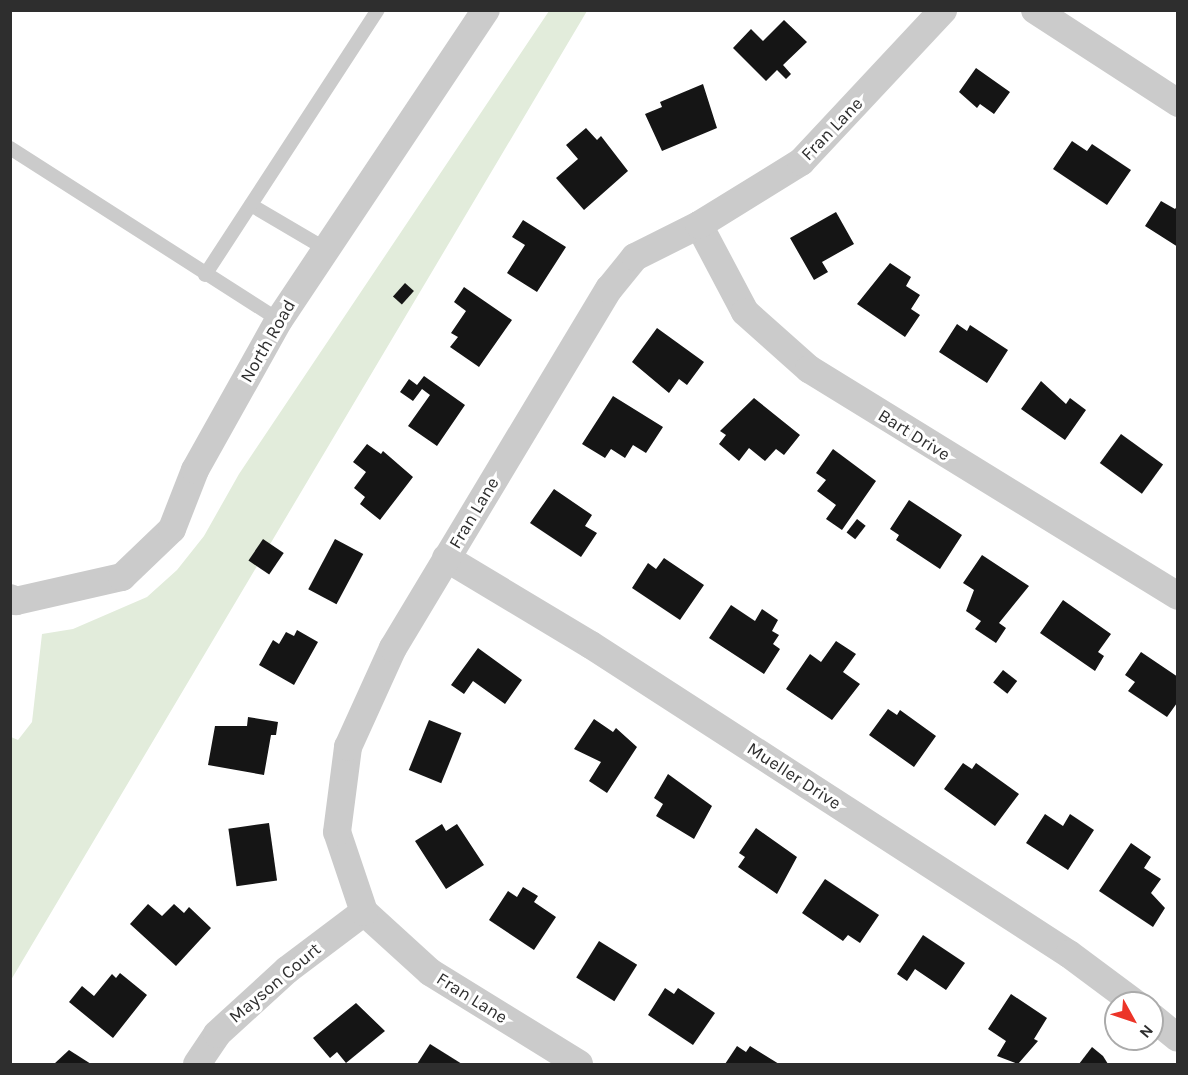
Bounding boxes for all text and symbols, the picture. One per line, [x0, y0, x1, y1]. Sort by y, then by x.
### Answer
street label: Fran Lane [797, 93, 867, 165]
street label: North Road [236, 296, 300, 386]
street label: Bart Drive [874, 404, 954, 466]
street label: Fran Lane [444, 473, 504, 553]
street label: Mueller Drive [743, 738, 845, 814]
street label: Mayson Court [225, 938, 325, 1028]
street label: Fran Lane [433, 968, 511, 1028]
north arrow [1104, 991, 1164, 1051]
text: N [1136, 1021, 1158, 1042]

